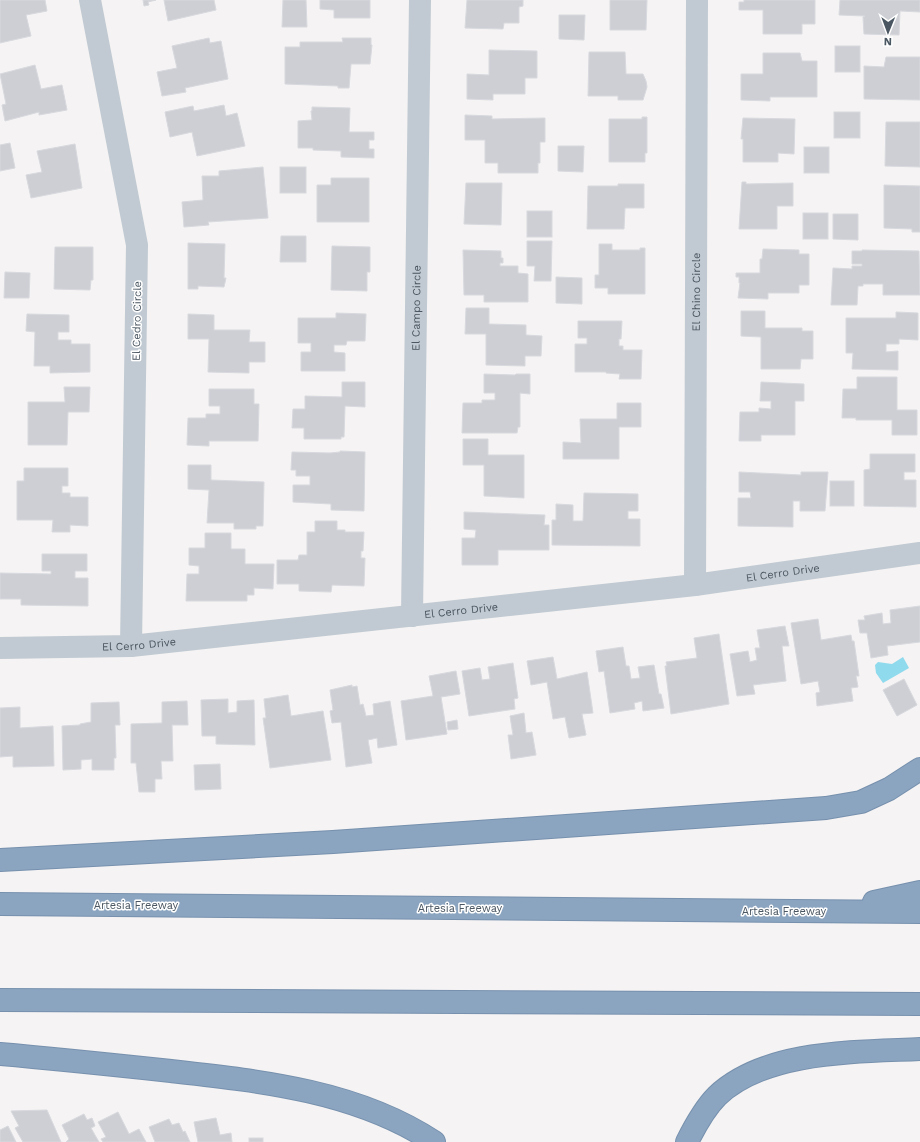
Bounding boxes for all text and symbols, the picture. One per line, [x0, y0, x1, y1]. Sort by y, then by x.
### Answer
north arrow [868, 12, 908, 52]
text: N [884, 35, 892, 48]
street label: El Chino Circle [689, 252, 703, 332]
street label: El Campo Circle [409, 265, 423, 351]
street label: El Cedro Circle [130, 281, 144, 361]
street label: El Cerro Drive [745, 561, 821, 584]
street label: El Cerro Drive [423, 600, 499, 621]
street label: El Cerro Drive [102, 635, 177, 653]
street label: Artesia Freeway [94, 899, 179, 912]
street label: Artesia Freeway [418, 902, 503, 915]
street label: Artesia Freeway [742, 905, 827, 918]

